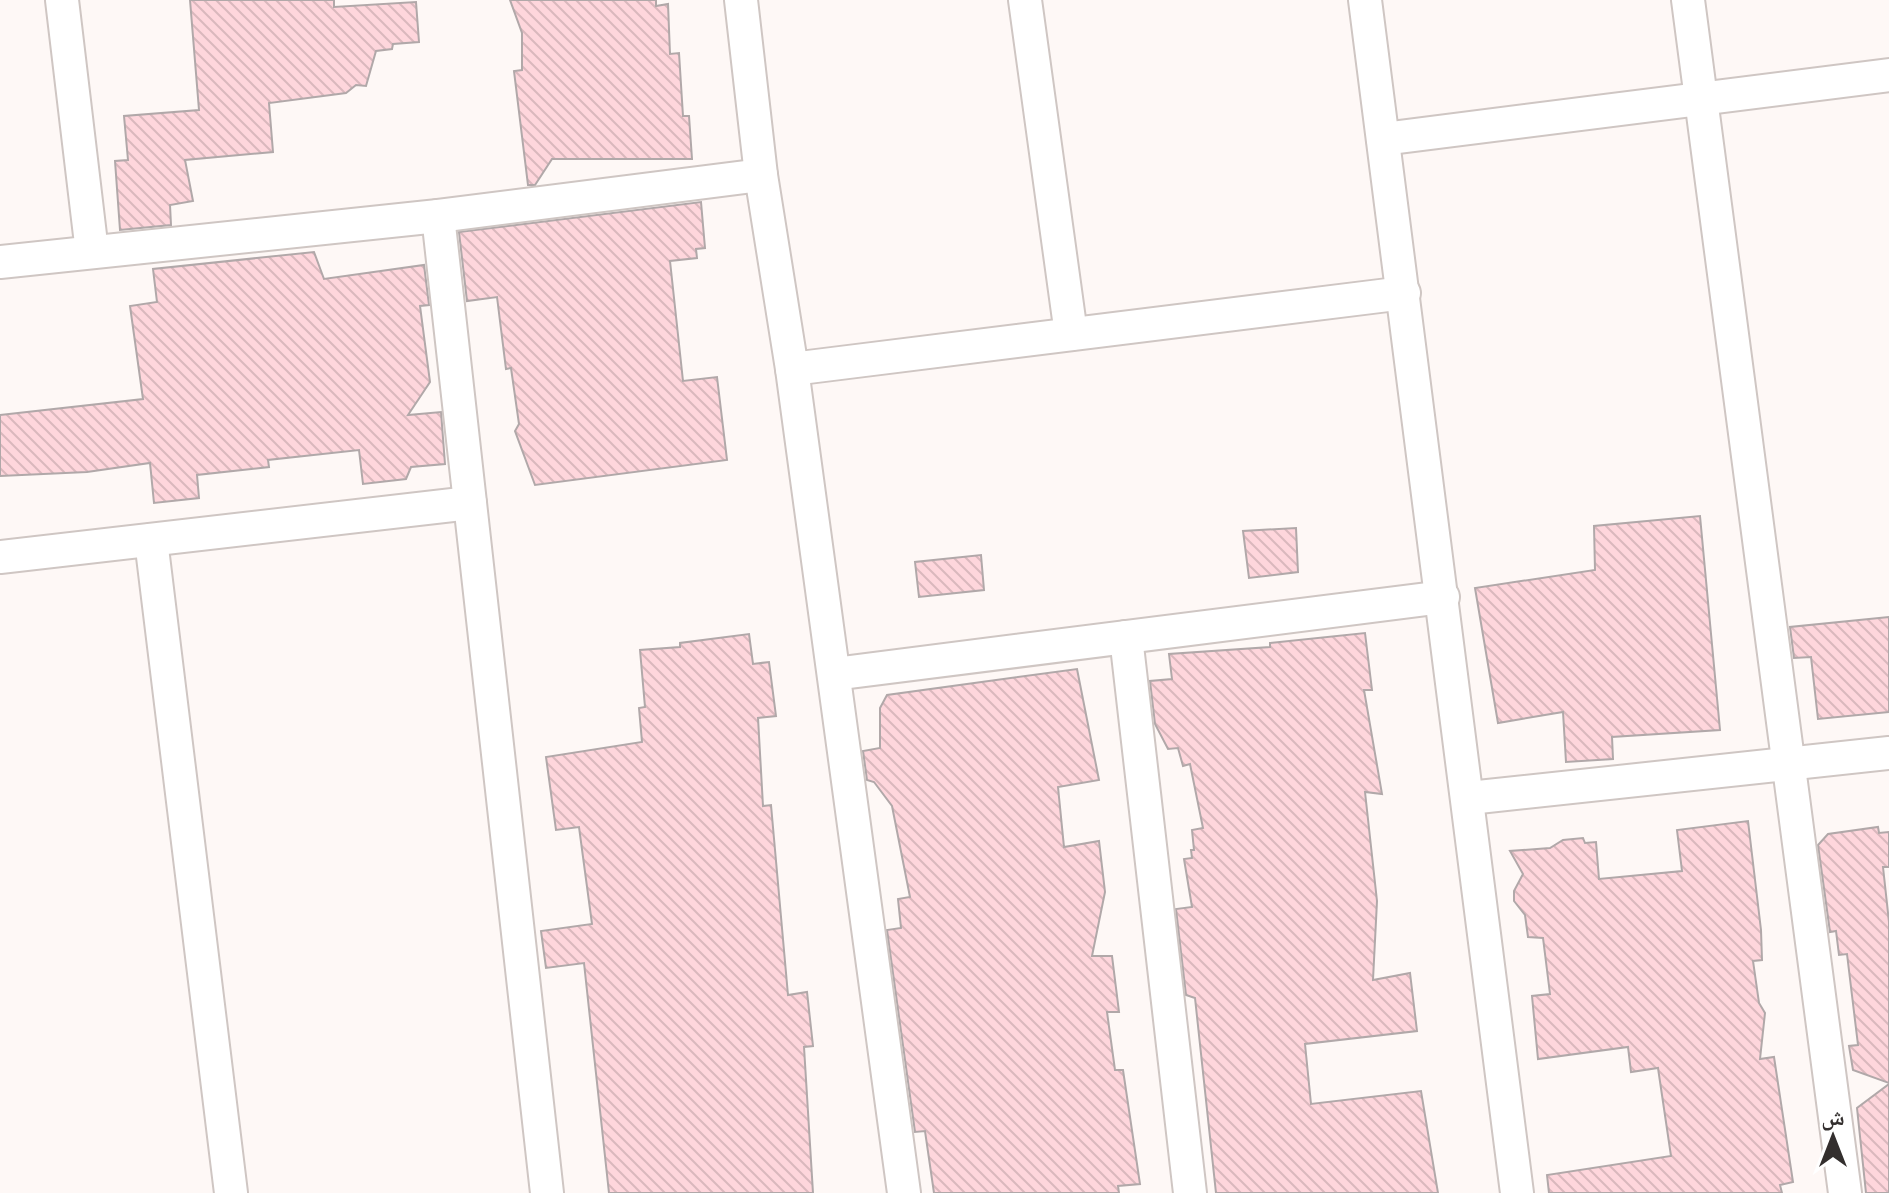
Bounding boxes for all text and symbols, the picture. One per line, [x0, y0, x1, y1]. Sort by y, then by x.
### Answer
north arrow [1793, 1097, 1873, 1177]
text: ش [1821, 1105, 1845, 1131]

